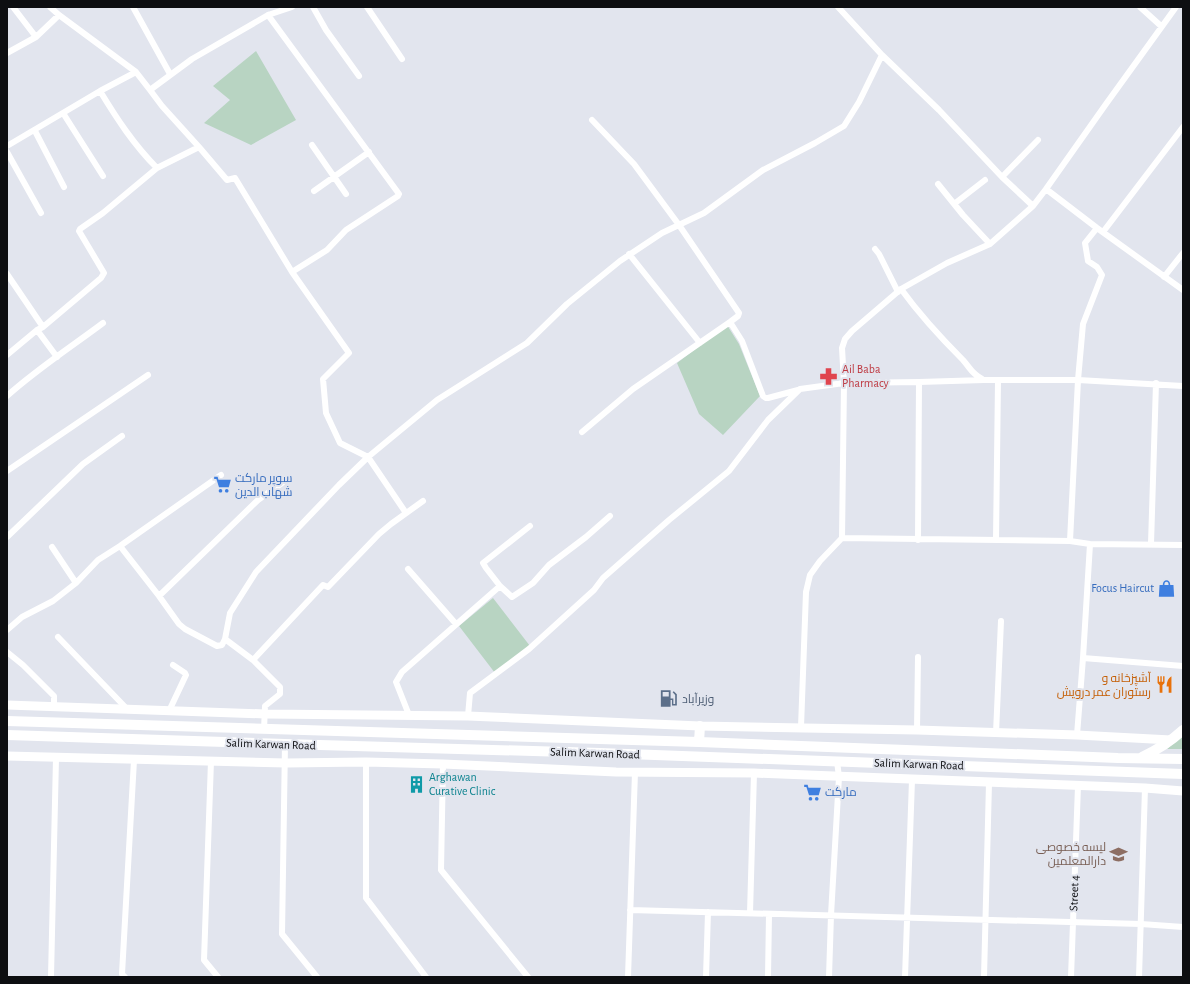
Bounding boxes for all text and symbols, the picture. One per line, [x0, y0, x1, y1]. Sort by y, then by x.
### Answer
place label: Ail Baba Pharmacy [842, 363, 889, 390]
pharmacy icon: Ail Baba Pharmacy [819, 366, 839, 386]
place label: سوپر مارکت شهاب الدین [235, 472, 292, 499]
supermarket icon: سوپر مارکت شهاب الدین [212, 475, 232, 495]
shop icon: Focus Haircut [1157, 578, 1177, 598]
place label: Focus Haircut [1091, 582, 1154, 594]
place label: آشپزخانه و رستوران عمر درویش [1057, 671, 1152, 699]
restaurant icon: آشپزخانه و رستوران عمر درویش [1154, 675, 1174, 695]
fuel station icon: وزیرآباد [659, 689, 679, 709]
place label: وزیرآباد [682, 692, 714, 706]
street label: Salim Karwan Road [226, 736, 316, 752]
street label: Salim Karwan Road [550, 745, 640, 761]
street label: Salim Karwan Road [874, 756, 964, 772]
place label: Arghawan Curative Clinic [429, 771, 496, 797]
building icon: Arghawan Curative Clinic [406, 774, 426, 794]
supermarket icon: مارکت [802, 782, 822, 802]
place label: مارکت [825, 786, 857, 799]
place label: لیسه خصوصی دارالمعلمین [1036, 841, 1106, 868]
school or university icon: لیسه خصوصی دارالمعلمین [1109, 844, 1129, 864]
street label: Street 4 [1067, 875, 1081, 911]

